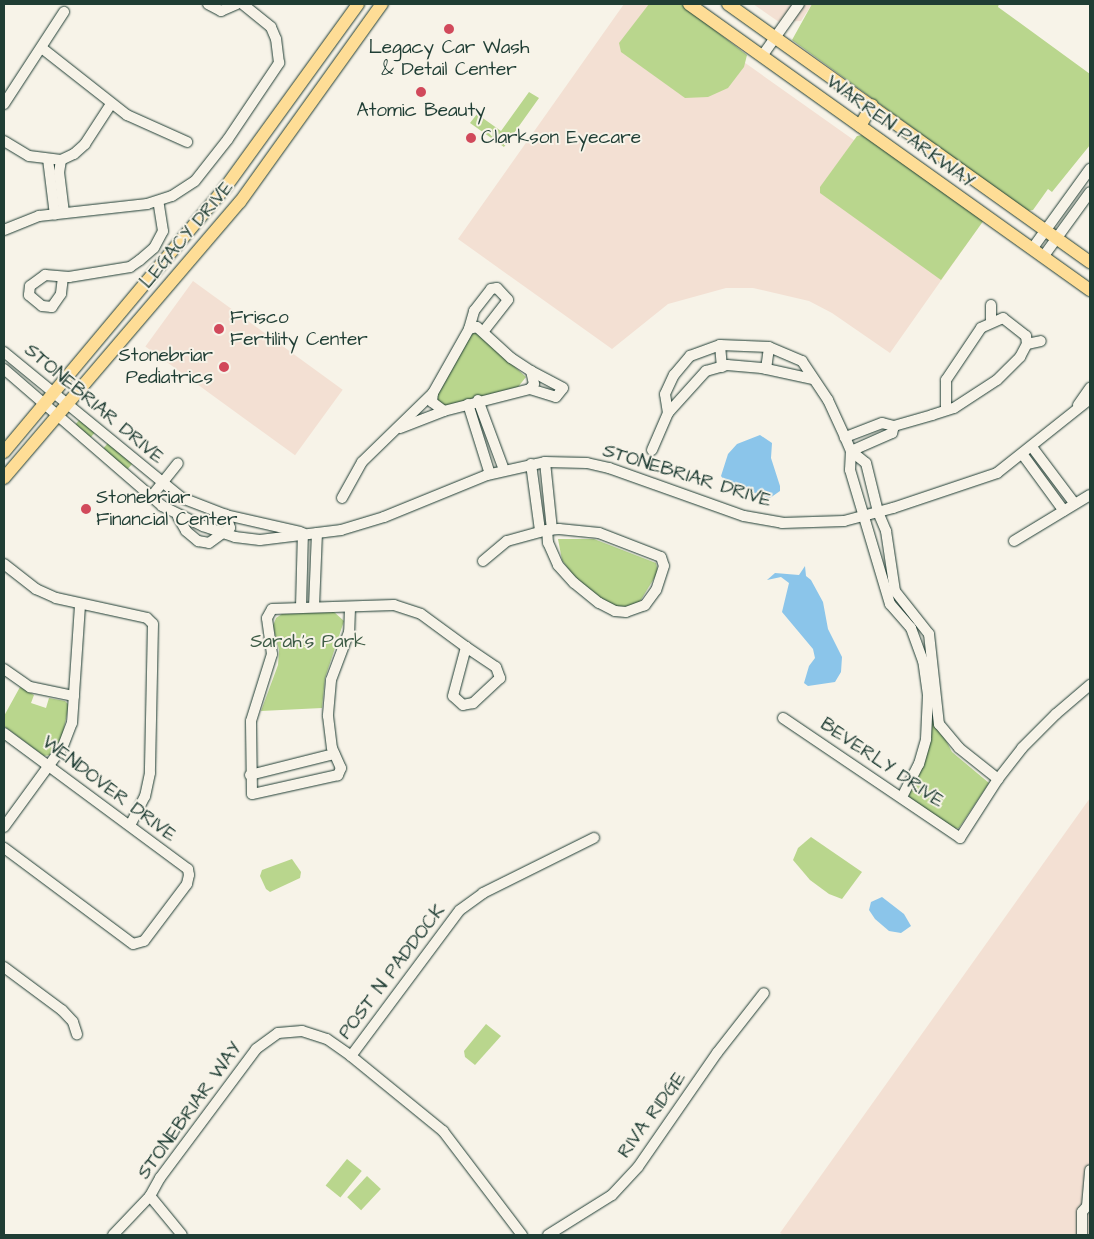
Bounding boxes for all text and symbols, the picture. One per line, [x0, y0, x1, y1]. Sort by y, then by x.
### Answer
marker: Legacy Car Wash & Detail Center [443, 23, 455, 35]
place label: Legacy Car Wash & Detail Center [369, 37, 529, 81]
street label: WARREN PARKWAY [822, 71, 978, 193]
marker: Atomic Beauty [415, 86, 427, 98]
place label: Atomic Beauty [356, 100, 486, 122]
place label: Clarkson Eyecare [481, 127, 641, 149]
marker: Clarkson Eyecare [465, 132, 477, 144]
street label: LEGACY DRIVE [136, 177, 238, 293]
place label: Frisco Fertility Center [230, 307, 368, 351]
marker: Frisco Fertility Center [212, 322, 226, 336]
street label: STONEBRIAR DRIVE [20, 339, 168, 469]
place label: Stonebriar Pediatrics [118, 345, 213, 389]
marker: Stonebriar Pediatrics [217, 360, 231, 374]
street label: STONEBRIAR DRIVE [600, 440, 774, 512]
place label: Stonebriar Financial Center [96, 487, 238, 531]
marker: Stonebriar Financial Center [80, 503, 92, 515]
park label: Sarah's Park [250, 631, 366, 653]
street label: BEVERLY DRIVE [816, 713, 948, 813]
street label: WENDOVER DRIVE [37, 731, 181, 847]
street label: POST N PADDOCK [334, 900, 450, 1044]
street label: STONEBRIAR WAY [133, 1038, 247, 1184]
street label: RIVA RIDGE [613, 1067, 691, 1163]

